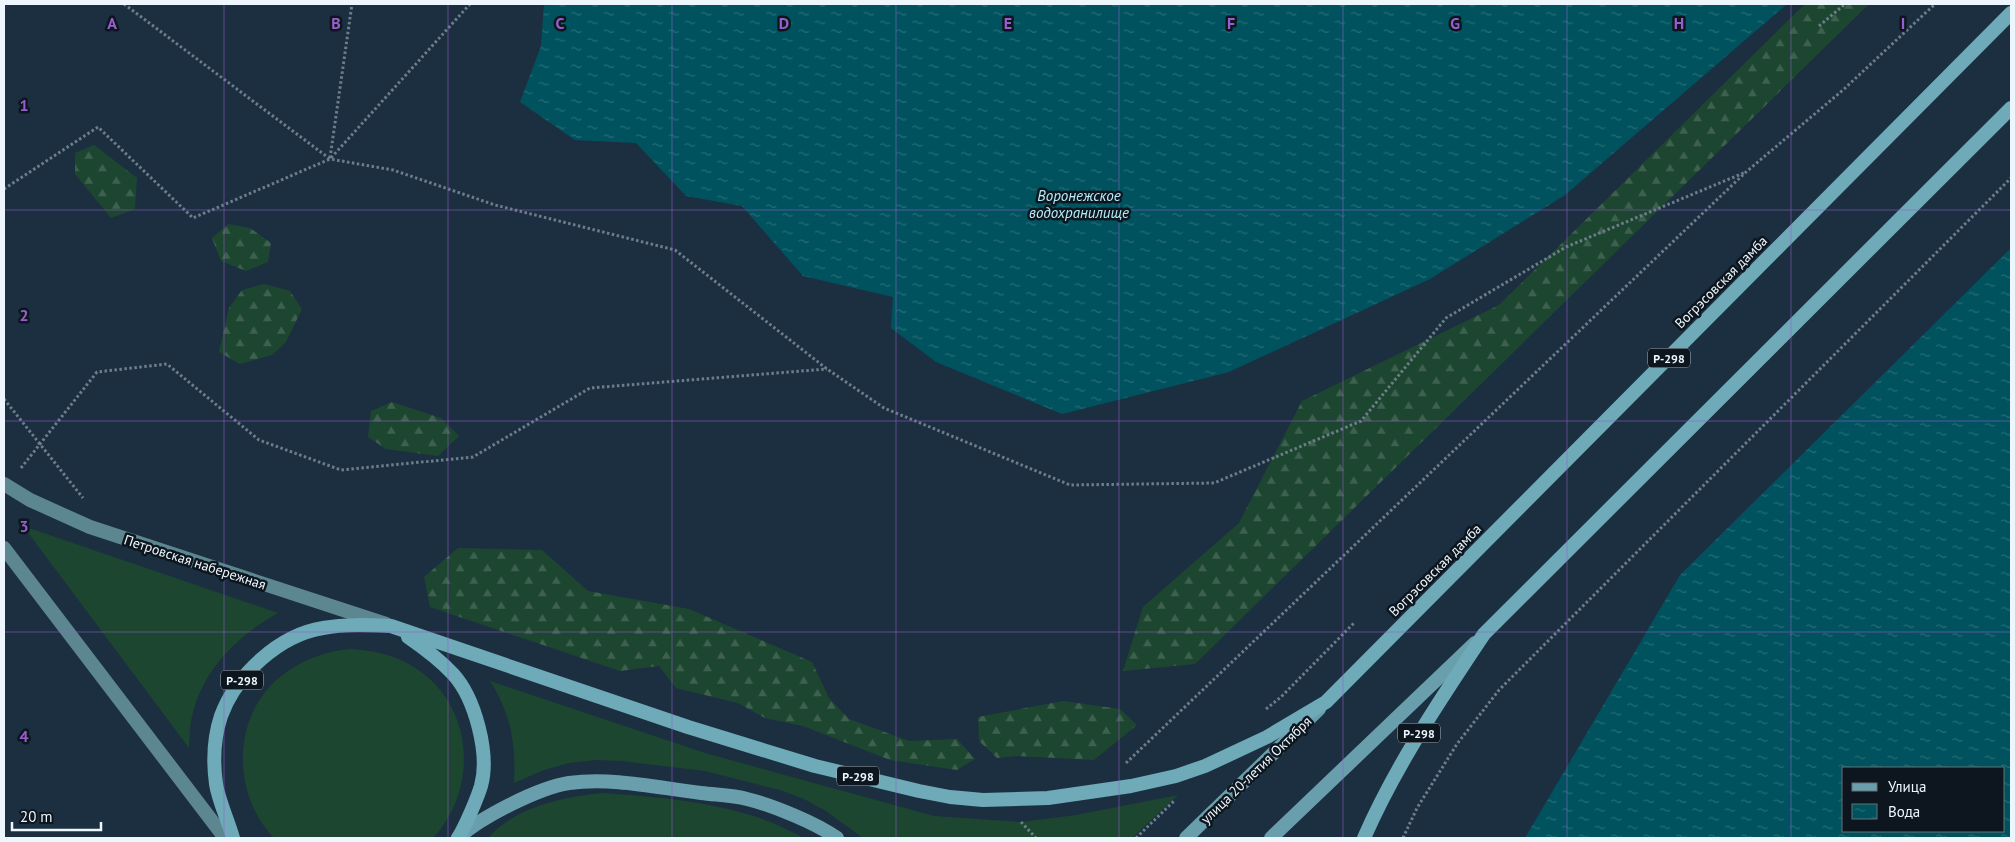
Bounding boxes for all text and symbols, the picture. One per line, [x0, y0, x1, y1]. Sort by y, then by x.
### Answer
text: A [107, 13, 117, 33]
text: B [331, 13, 341, 33]
text: C [556, 13, 565, 33]
text: D [779, 13, 789, 33]
text: E [1004, 13, 1012, 33]
text: F [1227, 13, 1235, 33]
text: G [1450, 13, 1460, 33]
text: H [1674, 13, 1684, 33]
text: I [1901, 13, 1905, 33]
text: 1 [19, 95, 29, 115]
water label: Воронежское водохранилище [1029, 186, 1129, 222]
street label: Вогрэсовская дамба [1671, 232, 1771, 332]
text: 2 [19, 305, 29, 325]
road number: Р-298 [1648, 348, 1690, 368]
text: 3 [19, 516, 29, 536]
street label: Вогрэсовская дамба [1385, 520, 1485, 620]
street label: Петровская набережная [122, 531, 268, 593]
road number: Р-298 [221, 670, 263, 690]
street label: улица 20-летия Октября [1197, 712, 1315, 828]
road number: Р-298 [1398, 724, 1440, 742]
text: 4 [19, 726, 29, 746]
road number: Р-298 [837, 766, 879, 786]
legend [1842, 767, 2005, 832]
text: Улица [1888, 777, 1926, 796]
scale bar [12, 800, 101, 832]
text: Вода [1888, 802, 1920, 821]
text: 20 m [20, 807, 53, 826]

